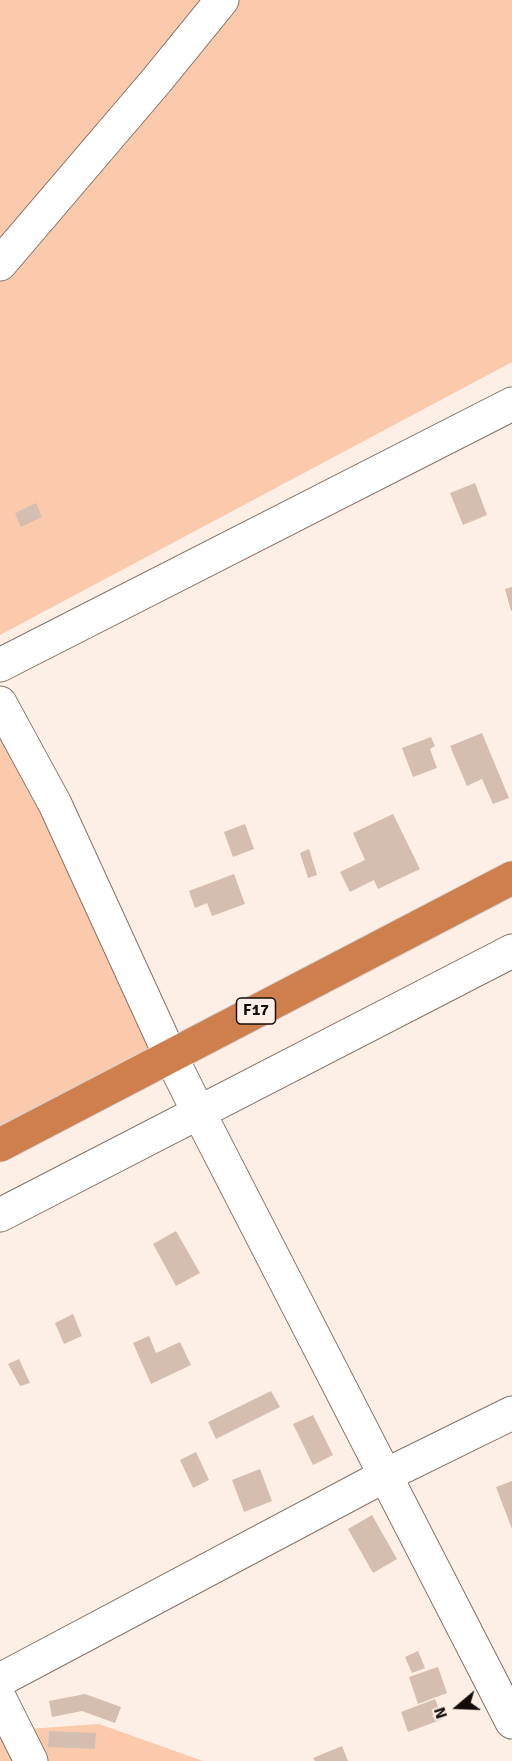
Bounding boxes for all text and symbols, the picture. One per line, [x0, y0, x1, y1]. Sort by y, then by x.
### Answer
road number: F17 [236, 998, 276, 1024]
north arrow [428, 1677, 488, 1737]
text: N [430, 1704, 452, 1721]

